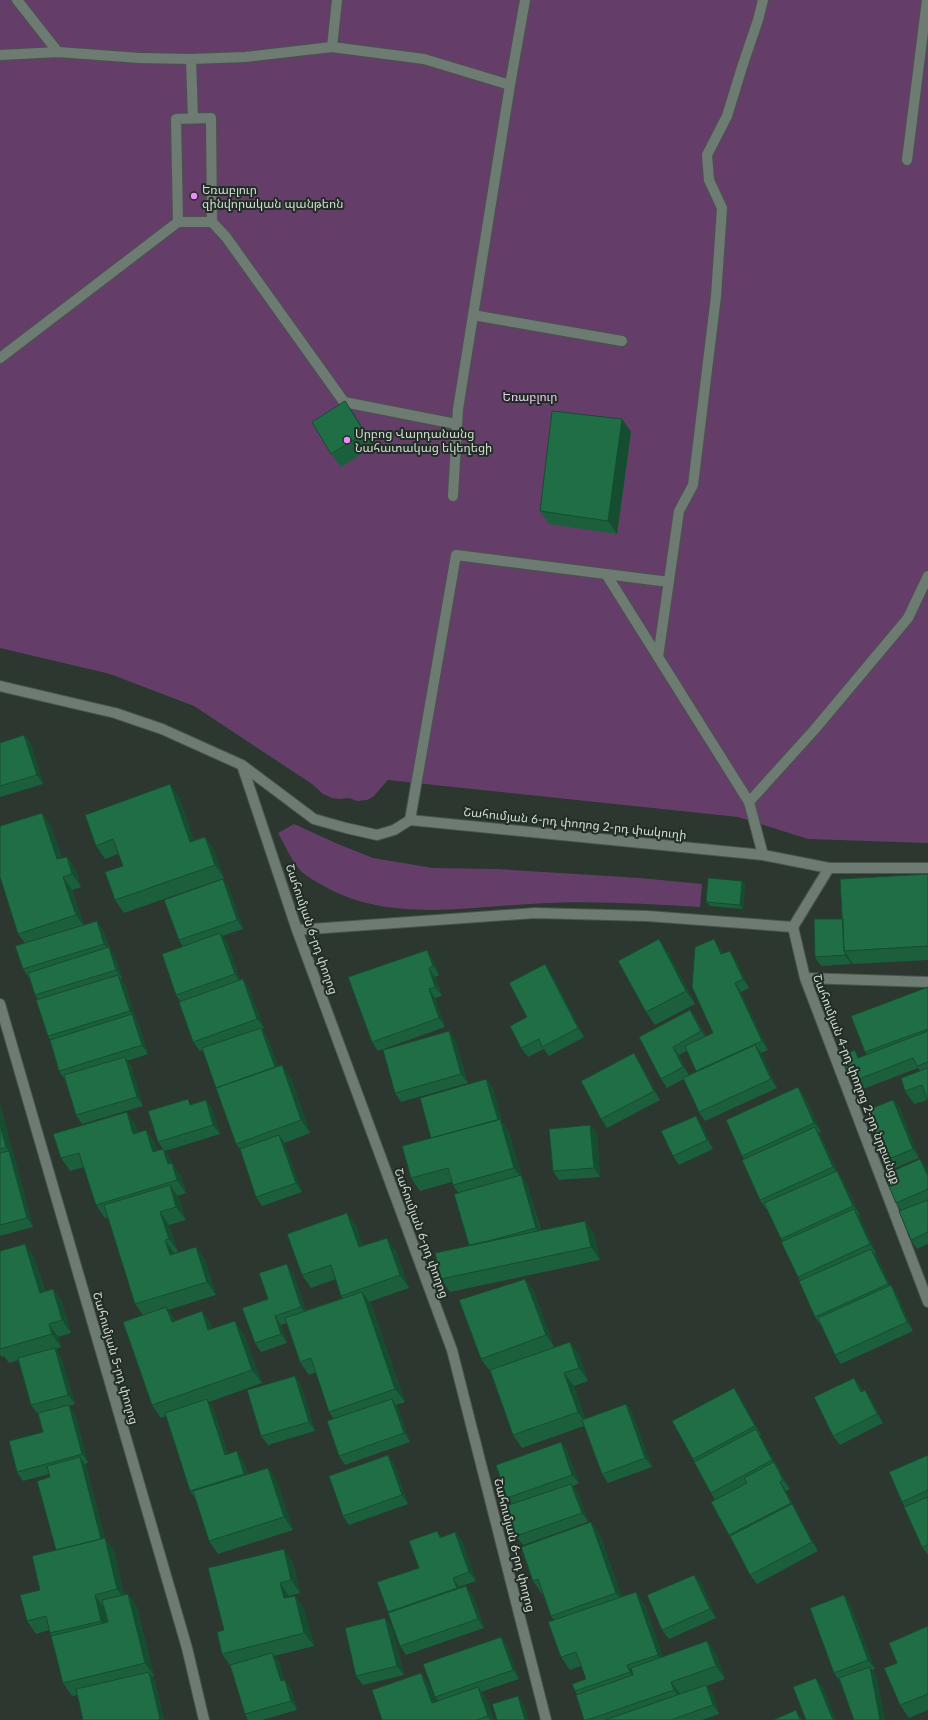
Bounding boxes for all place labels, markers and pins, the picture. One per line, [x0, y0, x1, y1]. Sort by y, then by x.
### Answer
place label: Եռաբլուր զինվորական պանթեոն [202, 182, 343, 211]
marker: Եռաբլուր զինվորական պանթեոն [189, 191, 199, 201]
place label: Սրբոց Վարդանանց Նահատակաց եկեղեցի [355, 426, 492, 455]
marker: Սրբոց Վարդանանց Նահատակաց եկեղեցի [342, 435, 352, 445]

